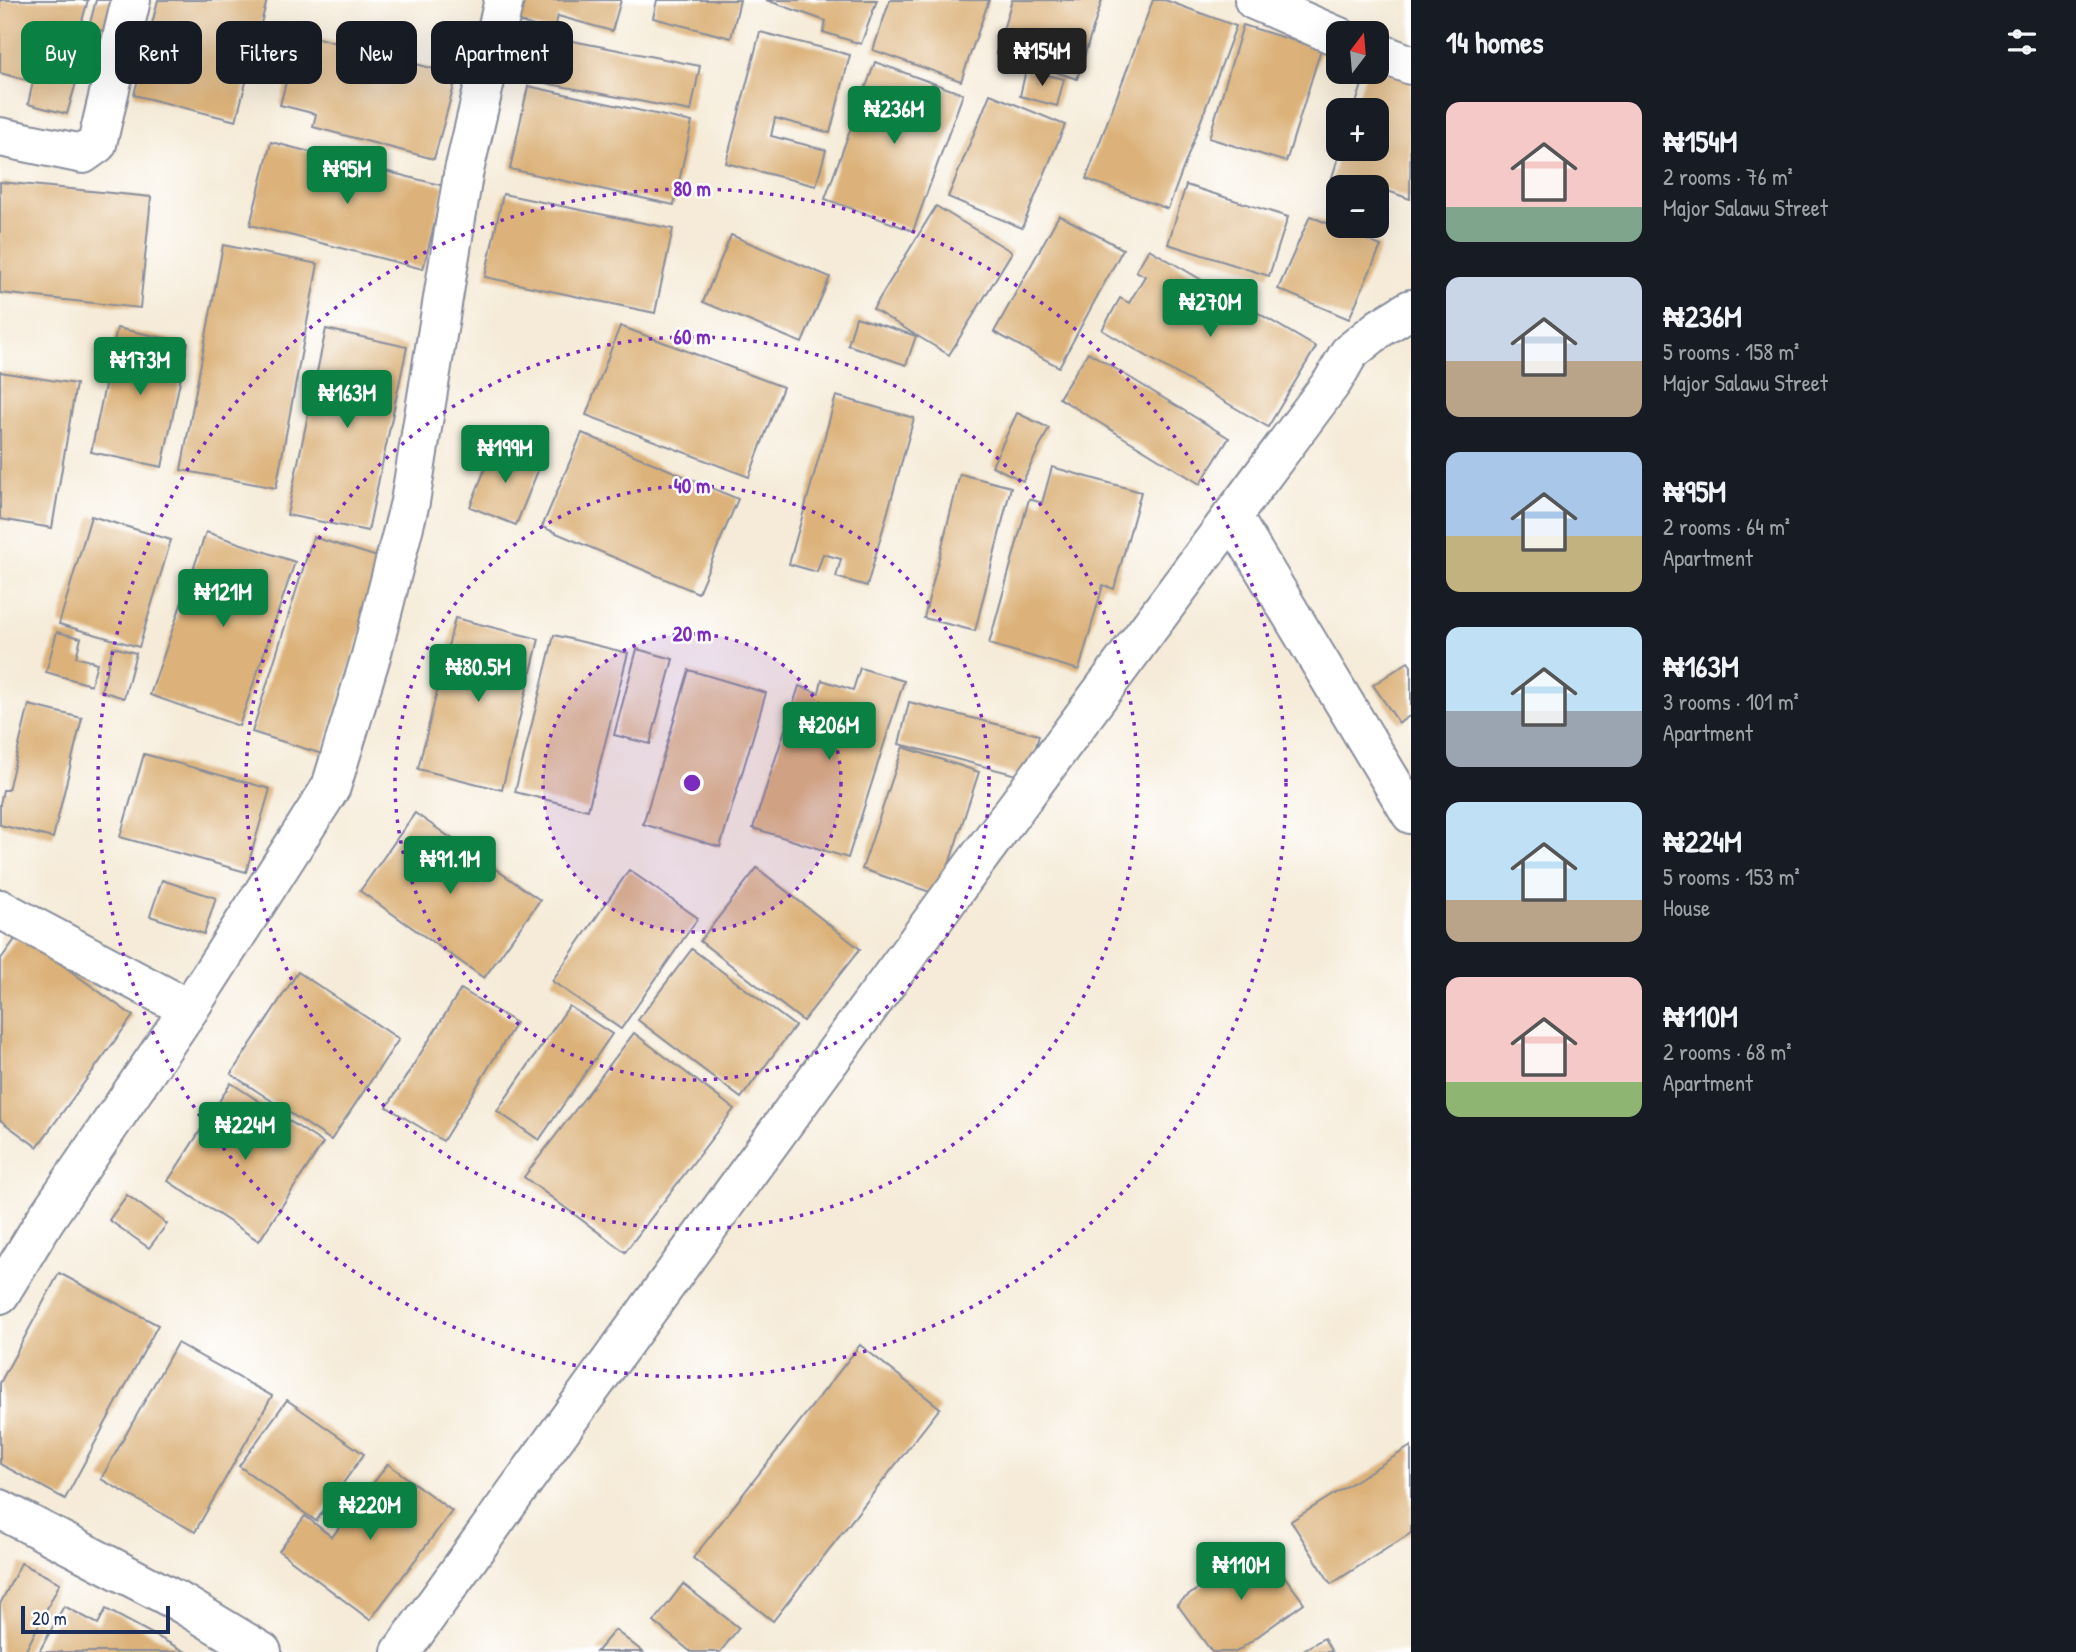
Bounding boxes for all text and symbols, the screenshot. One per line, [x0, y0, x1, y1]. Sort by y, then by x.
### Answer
chip: Buy [21, 21, 101, 84]
chip: Rent [115, 21, 202, 84]
chip: Filters [216, 21, 322, 84]
chip: New [336, 21, 417, 84]
chip: Apartment [431, 21, 573, 84]
north arrow [1326, 21, 1390, 84]
map controls [1326, 21, 1389, 238]
text: 14 homes [1446, 22, 1544, 62]
icon: filters [2003, 23, 2041, 61]
pin: ₦154M [993, 28, 1091, 88]
text: ₦154M [1014, 35, 1071, 66]
pin: ₦236M [845, 86, 943, 146]
text: ₦236M [864, 93, 924, 124]
button: + [1326, 98, 1389, 161]
text: ₦154M [1663, 121, 1737, 161]
icon: home [1502, 130, 1586, 214]
pin: ₦95M [306, 146, 388, 206]
text: ₦95M [323, 153, 371, 184]
text: 2 rooms · 76 m² [1663, 161, 1793, 192]
text: 80 m [673, 174, 711, 203]
button: − [1326, 175, 1389, 238]
text: Major Salawu Street [1663, 192, 1828, 223]
pin: ₦270M [1161, 280, 1259, 339]
text: ₦270M [1179, 286, 1241, 317]
text: ₦236M [1663, 296, 1742, 336]
icon: home [1502, 305, 1586, 389]
text: 60 m [674, 322, 710, 351]
text: 5 rooms · 158 m² [1663, 336, 1799, 367]
pin: ₦173M [91, 338, 189, 397]
text: ₦173M [110, 344, 170, 375]
text: Major Salawu Street [1663, 367, 1828, 398]
pin: ₦163M [298, 370, 396, 430]
text: ₦163M [318, 377, 376, 408]
pin: ₦199M [456, 426, 554, 485]
text: ₦199M [477, 432, 533, 463]
text: 40 m [674, 471, 710, 500]
text: ₦95M [1663, 471, 1726, 511]
icon: home [1502, 480, 1586, 564]
text: 2 rooms · 64 m² [1663, 511, 1790, 542]
text: Apartment [1663, 542, 1753, 573]
pin: ₦121M [174, 570, 272, 629]
text: ₦121M [194, 576, 252, 607]
text: 20 m [673, 619, 711, 648]
pin: ₦80.5M [421, 644, 535, 704]
text: ₦163M [1663, 646, 1739, 686]
text: ₦80.5M [445, 651, 511, 682]
icon: home [1502, 655, 1586, 739]
text: 3 rooms · 101 m² [1663, 686, 1799, 717]
pin: ₦206M [780, 702, 878, 762]
text: ₦206M [799, 709, 859, 740]
text: Apartment [1663, 717, 1753, 748]
centre of rings [680, 771, 704, 795]
text: ₦224M [1663, 821, 1742, 861]
icon: home [1502, 830, 1586, 914]
pin: ₦91.1M [393, 836, 507, 896]
text: ₦91.1M [420, 843, 480, 874]
text: 5 rooms · 153 m² [1663, 861, 1800, 892]
text: House [1663, 892, 1710, 923]
text: ₦110M [1663, 996, 1738, 1036]
icon: home [1502, 1005, 1586, 1089]
text: 2 rooms · 68 m² [1663, 1036, 1791, 1067]
text: Apartment [1663, 1067, 1753, 1098]
pin: ₦224M [196, 1102, 294, 1162]
text: ₦224M [215, 1109, 275, 1140]
pin: ₦220M [321, 1482, 419, 1542]
text: ₦220M [339, 1489, 401, 1520]
pin: ₦110M [1192, 1542, 1290, 1602]
text: ₦110M [1212, 1549, 1270, 1580]
scale bar [21, 1603, 170, 1635]
text: 20 m [32, 1605, 67, 1631]

